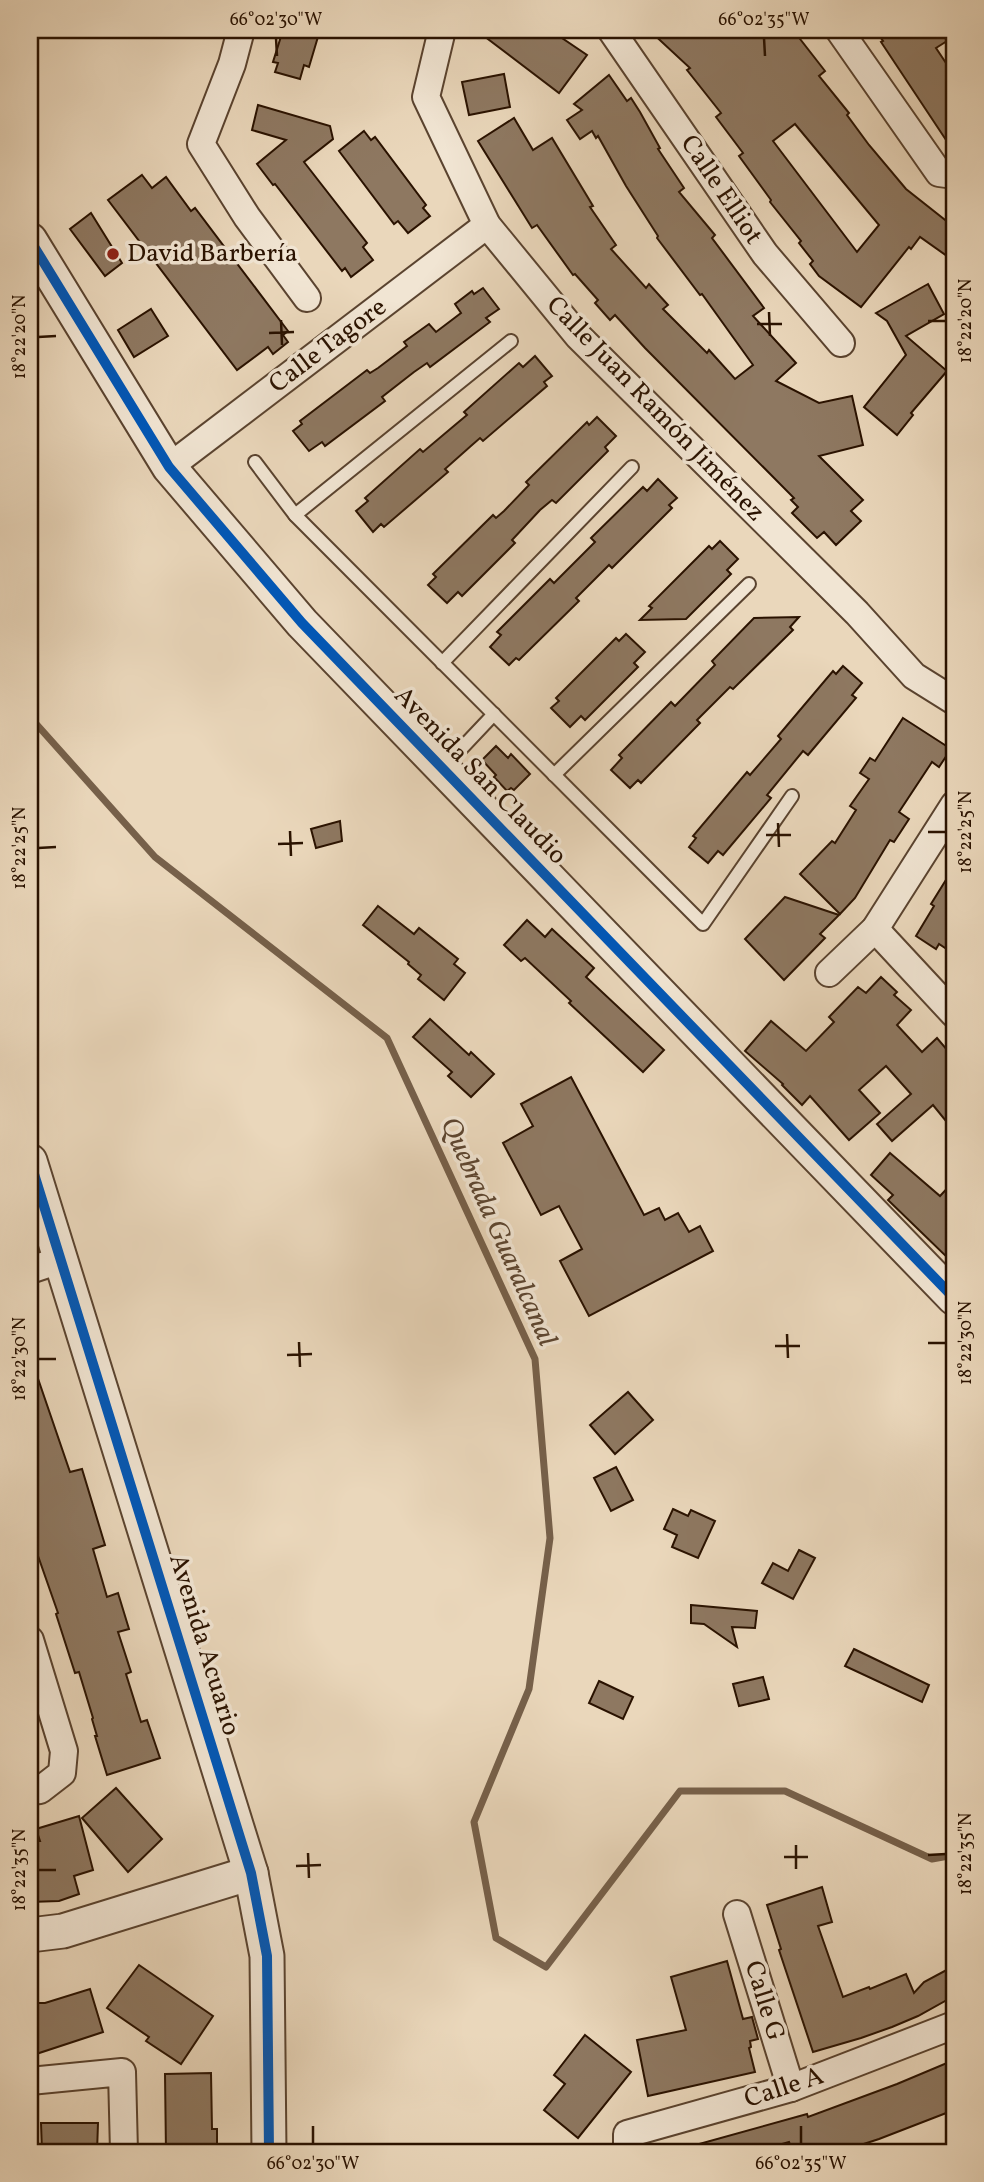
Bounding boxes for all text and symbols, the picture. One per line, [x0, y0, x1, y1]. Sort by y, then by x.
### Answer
text: 66°02'30"W [230, 8, 322, 33]
text: 66°02'35"W [718, 8, 810, 33]
street label: Calle Elliot [671, 128, 771, 252]
place label: David Barbería [127, 236, 298, 272]
marker: David Barbería [105, 246, 121, 262]
text: 18°22'20"N [954, 279, 979, 363]
street label: Calle Juan Ramón Jiménez [538, 288, 772, 530]
street label: Calle Tagore [262, 290, 394, 402]
text: 18°22'20"N [8, 295, 33, 379]
street label: Avenida San Claudio [385, 679, 575, 873]
text: 18°22'25"N [954, 791, 979, 873]
text: 18°22'25"N [8, 807, 33, 889]
water label: Quebrada Guaralcanal [430, 1111, 566, 1353]
text: 18°22'30"N [954, 1301, 979, 1385]
text: 18°22'30"N [8, 1317, 33, 1401]
street label: Avenida Acuario [159, 1550, 249, 1740]
text: 18°22'35"N [954, 1813, 979, 1895]
text: 18°22'35"N [8, 1829, 33, 1911]
street label: Calle G [735, 1957, 793, 2045]
street label: Calle A [740, 2058, 828, 2118]
text: 66°02'30"W [267, 2152, 359, 2177]
text: 66°02'35"W [755, 2152, 847, 2177]

